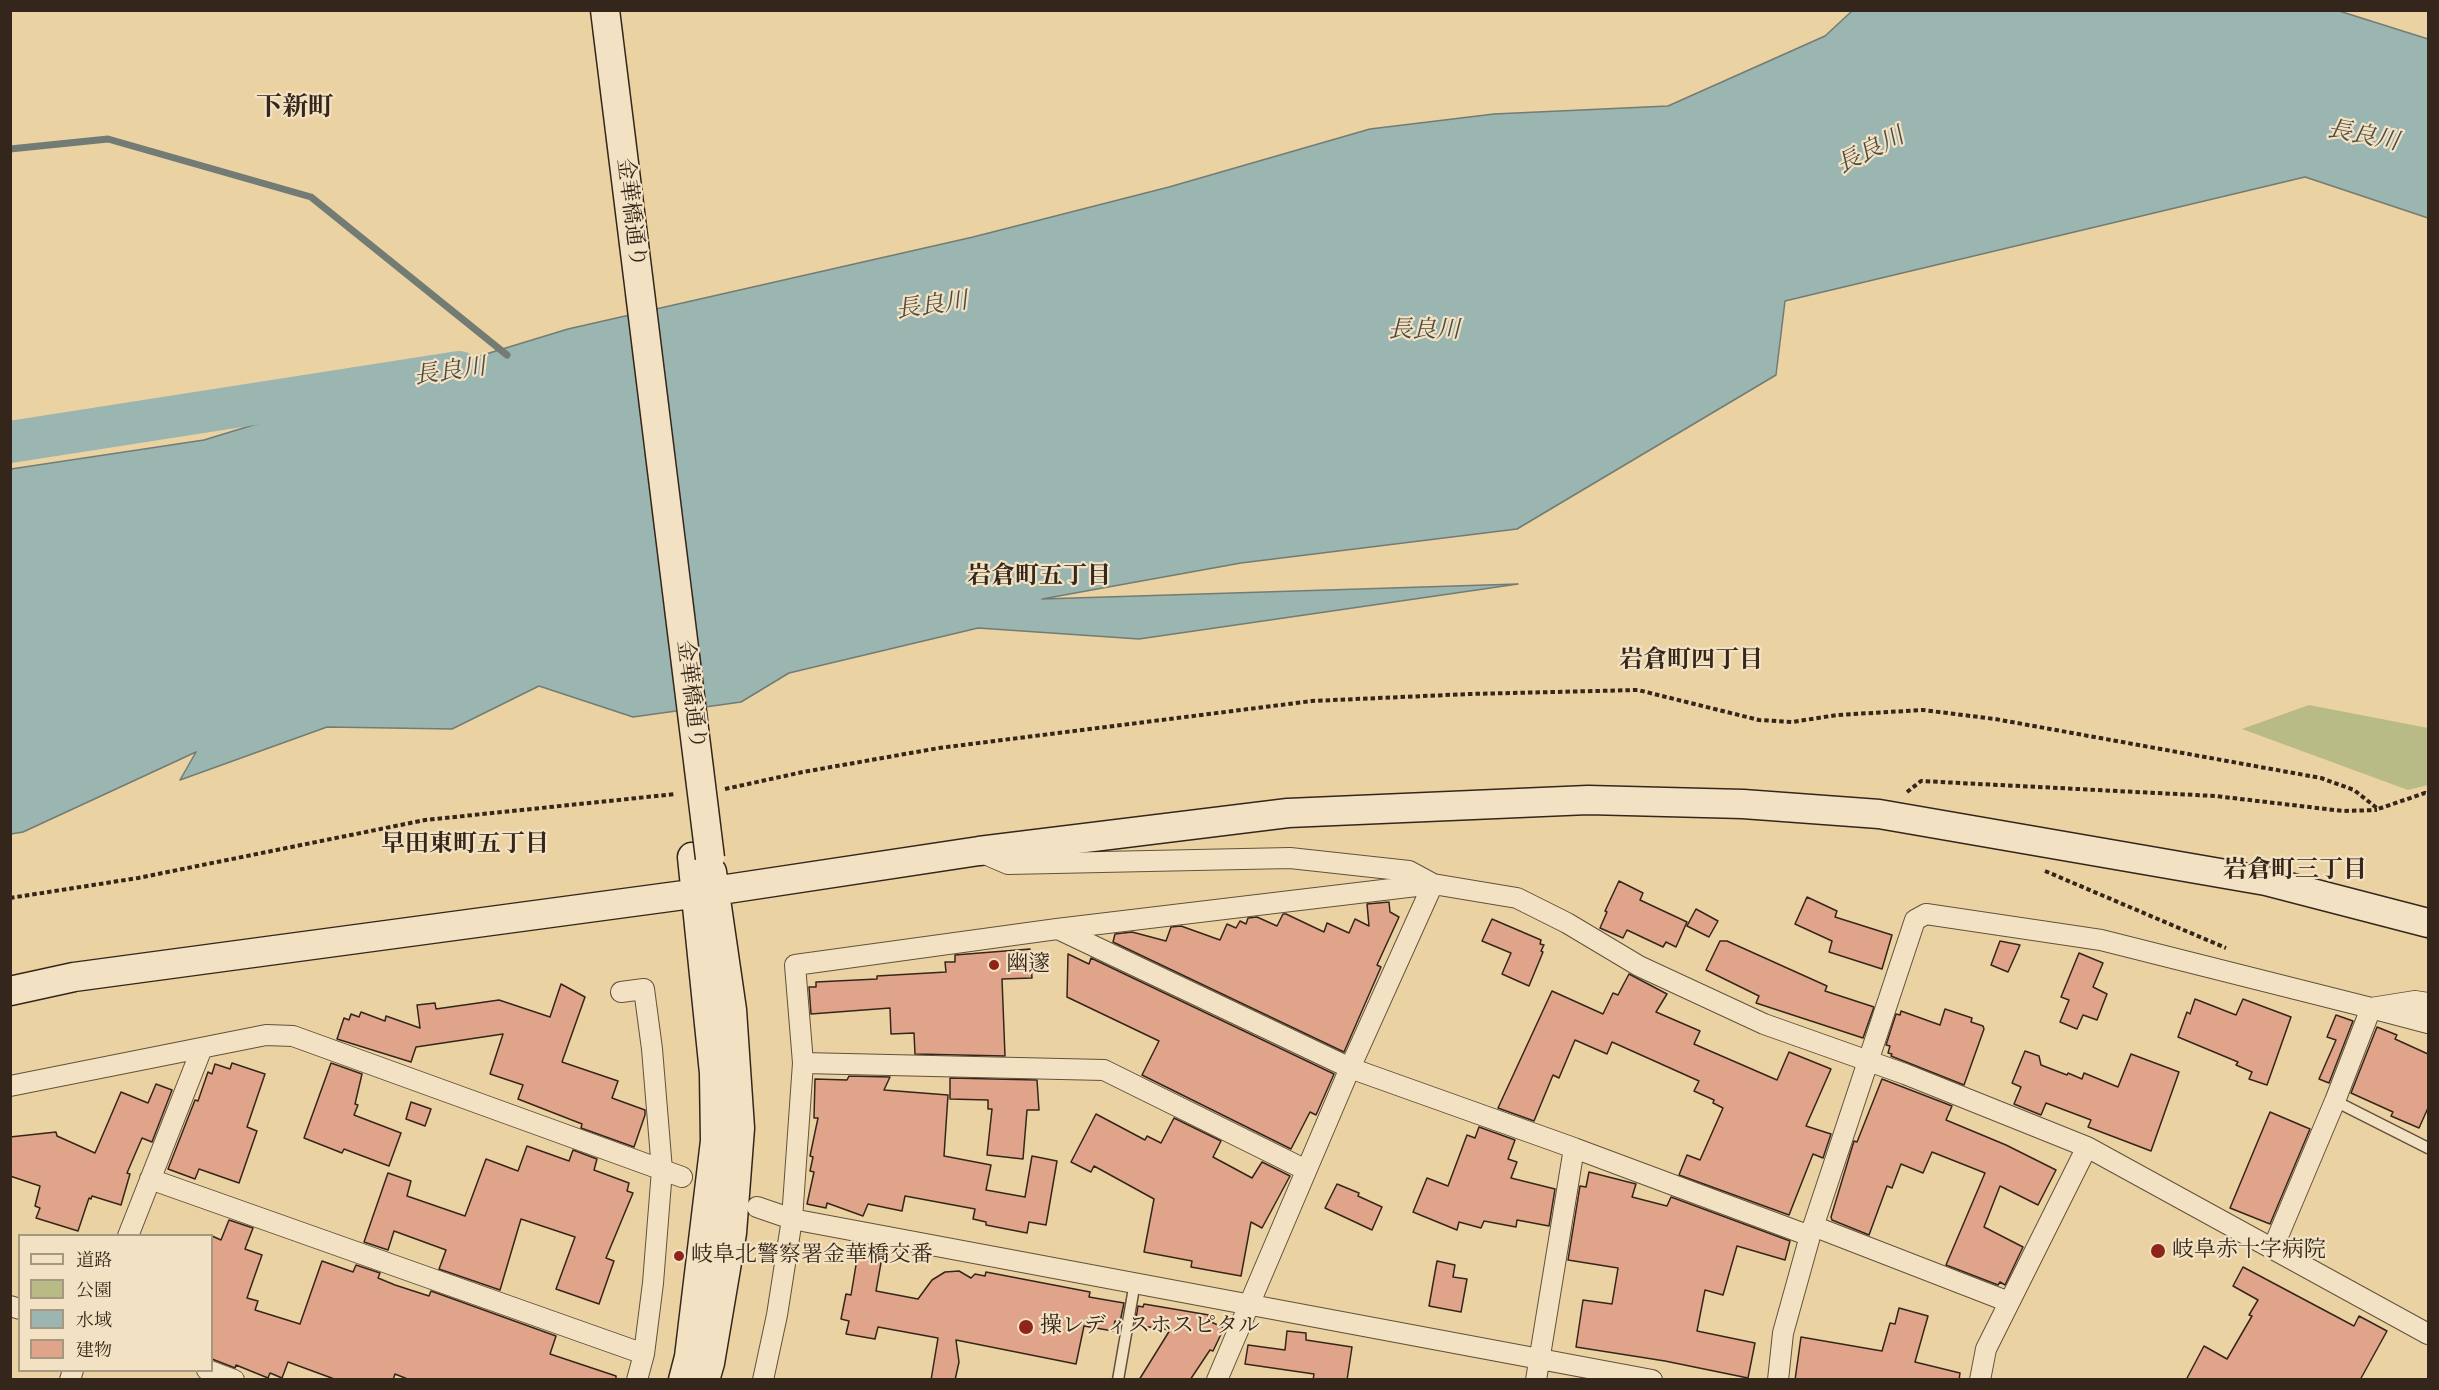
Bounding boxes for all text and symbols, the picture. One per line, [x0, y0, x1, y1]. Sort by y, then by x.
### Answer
district label: 下新町 [256, 93, 334, 125]
water label: 長良川 [2325, 116, 2401, 158]
water label: 長良川 [1832, 123, 1910, 181]
street label: 金華橋通り [610, 157, 650, 269]
water label: 長良川 [894, 288, 970, 326]
water label: 長良川 [1388, 317, 1460, 345]
water label: 長良川 [412, 354, 488, 392]
district label: 岩倉町五丁目 [967, 563, 1111, 591]
street label: 金華橋通り [670, 639, 710, 751]
district label: 岩倉町四丁目 [1619, 647, 1763, 675]
district label: 早田東町五丁目 [381, 831, 549, 859]
district label: 岩倉町三丁目 [2223, 857, 2367, 885]
place label: 幽邃 [1006, 952, 1050, 978]
marker: 幽邃 [987, 958, 1001, 972]
legend [18, 1234, 213, 1372]
place label: 岐阜赤十字病院 [2172, 1238, 2326, 1264]
marker: 岐阜赤十字病院 [2149, 1242, 2167, 1260]
place label: 岐阜北警察署金華橋交番 [691, 1243, 933, 1269]
text: 道路 [76, 1248, 112, 1273]
marker: 岐阜北警察署金華橋交番 [672, 1249, 686, 1263]
text: 公園 [76, 1278, 112, 1303]
text: 水域 [76, 1308, 112, 1333]
place label: 操レディスホスピタル [1040, 1314, 1260, 1340]
marker: 操レディスホスピタル [1017, 1318, 1035, 1336]
text: 建物 [76, 1338, 112, 1363]

